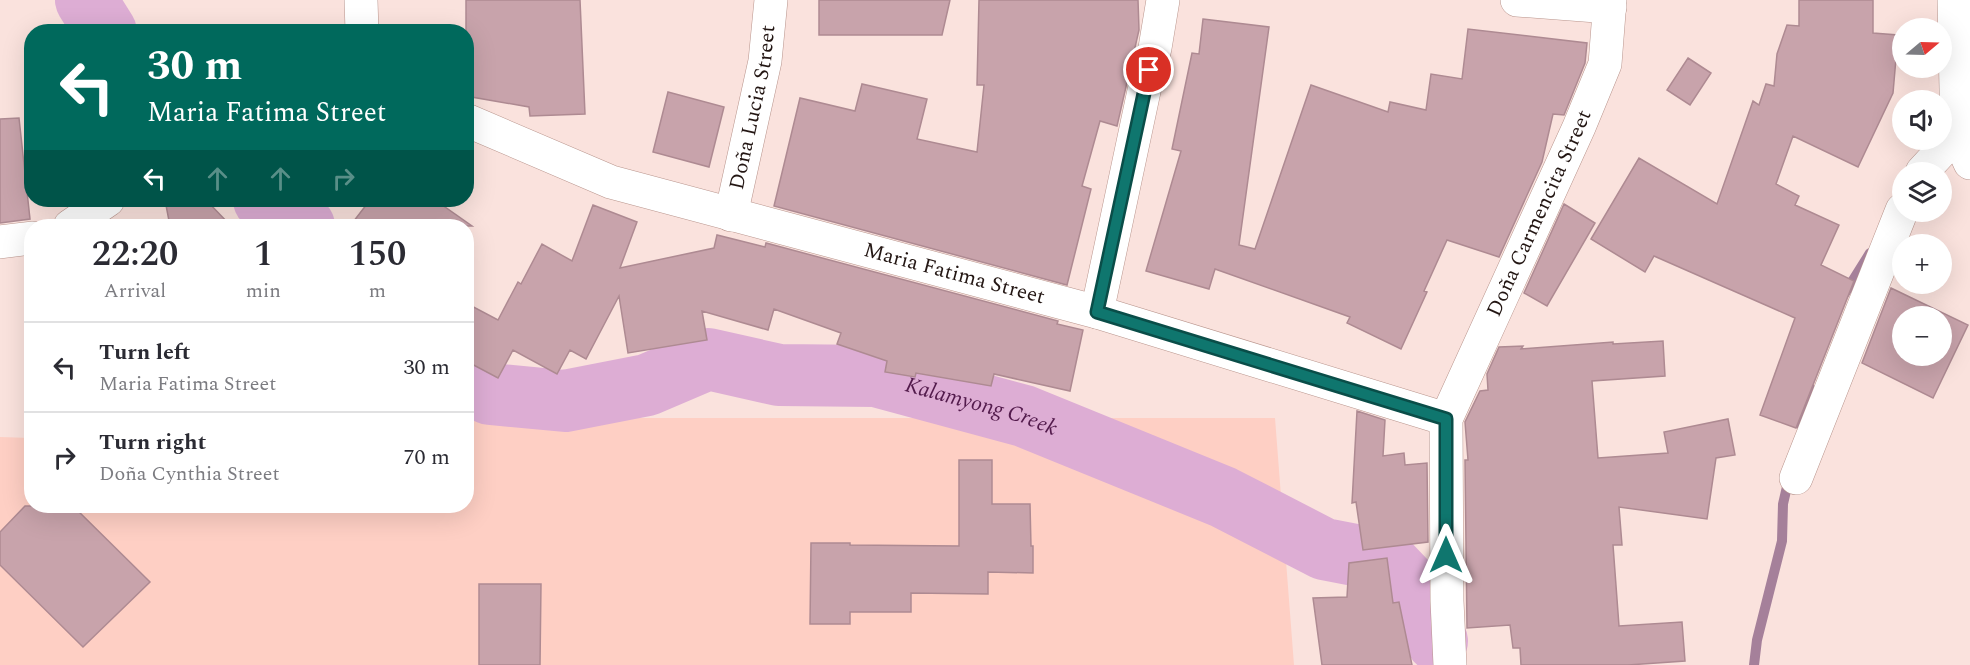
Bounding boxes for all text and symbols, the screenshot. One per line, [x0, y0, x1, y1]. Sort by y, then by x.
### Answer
north arrow [1892, 18, 1952, 78]
map controls [1892, 18, 1952, 366]
street label: Doña Lucia Street [721, 23, 784, 193]
text: 30 m [147, 35, 242, 98]
pin [1123, 44, 1174, 95]
icon: left [48, 48, 126, 126]
icon: arrive [1132, 53, 1165, 86]
button: sound [1892, 90, 1952, 150]
text: Maria Fatima Street [147, 92, 386, 134]
street label: Doña Carmencita Street [1479, 105, 1600, 322]
icon: left [138, 162, 171, 195]
icon: ahead [201, 162, 234, 195]
icon: ahead [264, 162, 297, 195]
icon: right [327, 162, 360, 195]
button: layers [1892, 162, 1952, 222]
text: 22:20 [92, 227, 178, 282]
text: 1 [254, 227, 273, 282]
text: 150 [348, 227, 406, 282]
street label: Maria Fatima Street [860, 234, 1048, 313]
button: + [1892, 234, 1952, 294]
text: Arrival [104, 276, 166, 306]
text: min [246, 276, 281, 306]
text: m [369, 276, 386, 306]
button: − [1892, 306, 1952, 366]
text: Turn left [99, 336, 191, 369]
icon: left [48, 351, 81, 384]
text: 30 m [404, 351, 450, 384]
water label: Kalamyong Creek [901, 368, 1063, 445]
text: Maria Fatima Street [99, 369, 276, 399]
text: Turn right [99, 426, 206, 459]
icon: right [48, 441, 81, 474]
text: 70 m [404, 441, 450, 474]
text: Doña Cynthia Street [99, 459, 280, 489]
position arrow [1414, 523, 1478, 587]

